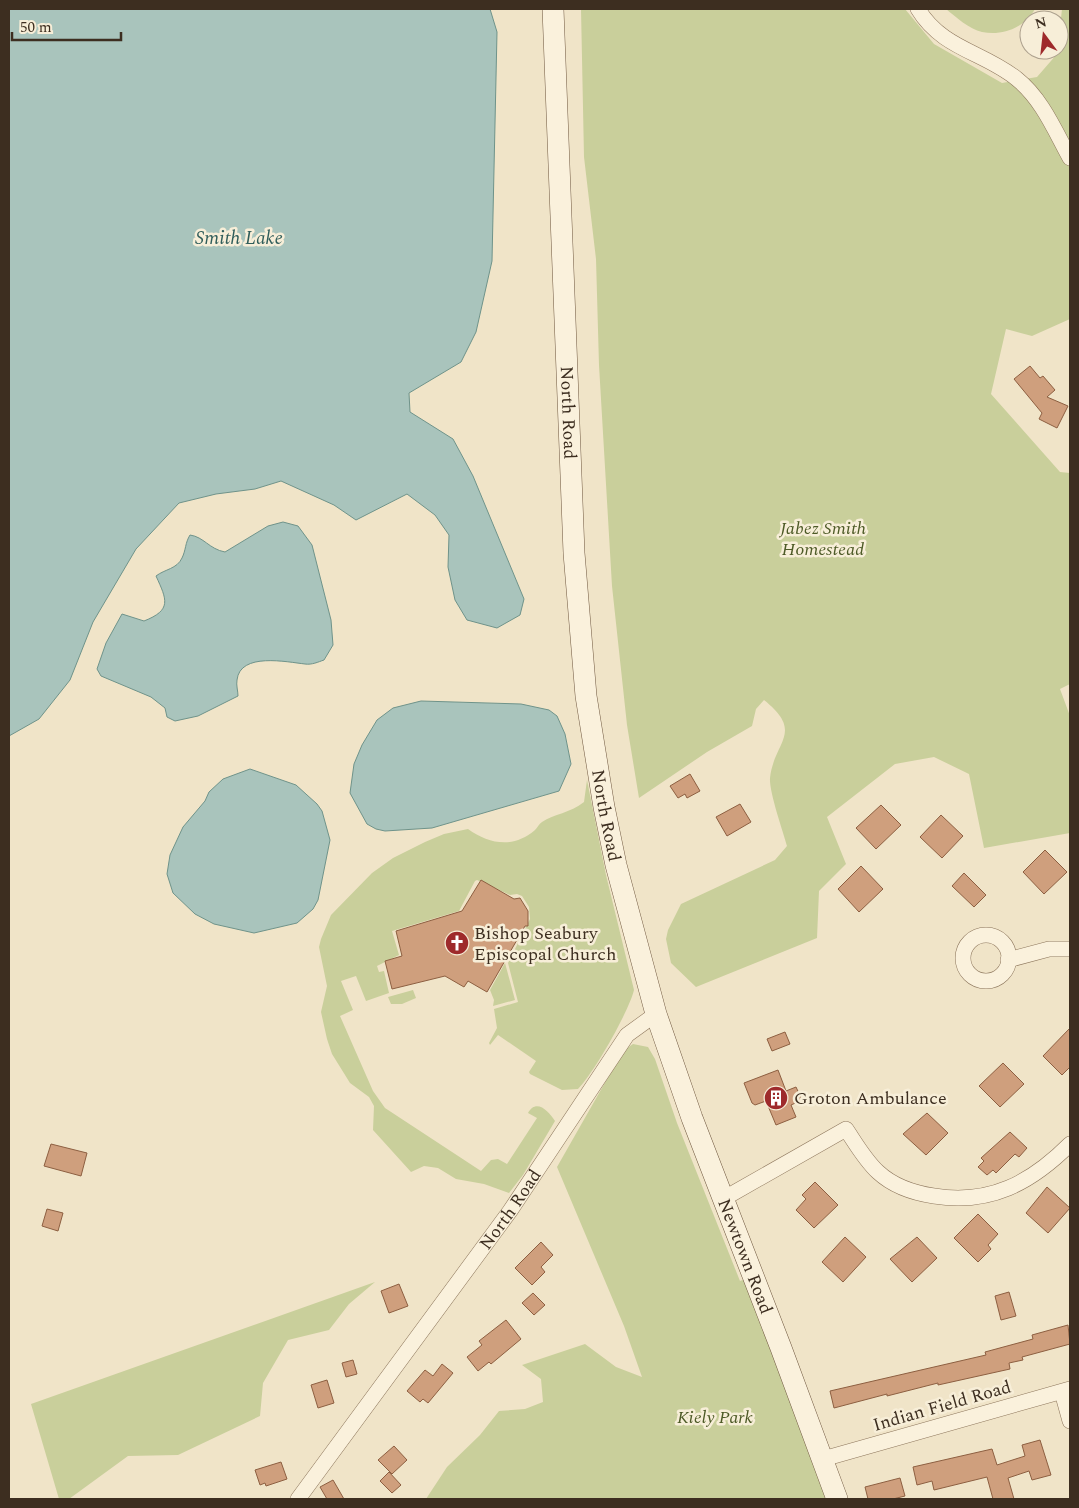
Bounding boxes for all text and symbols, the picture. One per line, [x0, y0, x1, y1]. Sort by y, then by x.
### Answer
scale bar [12, 10, 121, 42]
north arrow [1019, 10, 1069, 60]
text: N [1033, 11, 1049, 35]
text: 50 m [20, 16, 52, 39]
water label: Smith Lake [195, 224, 283, 253]
street label: North Road [553, 366, 584, 460]
park label: Jabez Smith Homestead [778, 515, 866, 563]
street label: North Road [585, 767, 628, 864]
place label: Bishop Seabury Episcopal Church [474, 920, 616, 968]
church icon: Bishop Seabury Episcopal Church [444, 930, 470, 956]
building icon: Groton Ambulance [763, 1085, 789, 1111]
place label: Groton Ambulance [794, 1085, 947, 1112]
street label: North Road [472, 1164, 548, 1255]
street label: Newtown Road [711, 1194, 780, 1318]
street label: Indian Field Road [870, 1373, 1014, 1439]
park label: Kiely Park [677, 1404, 754, 1431]

